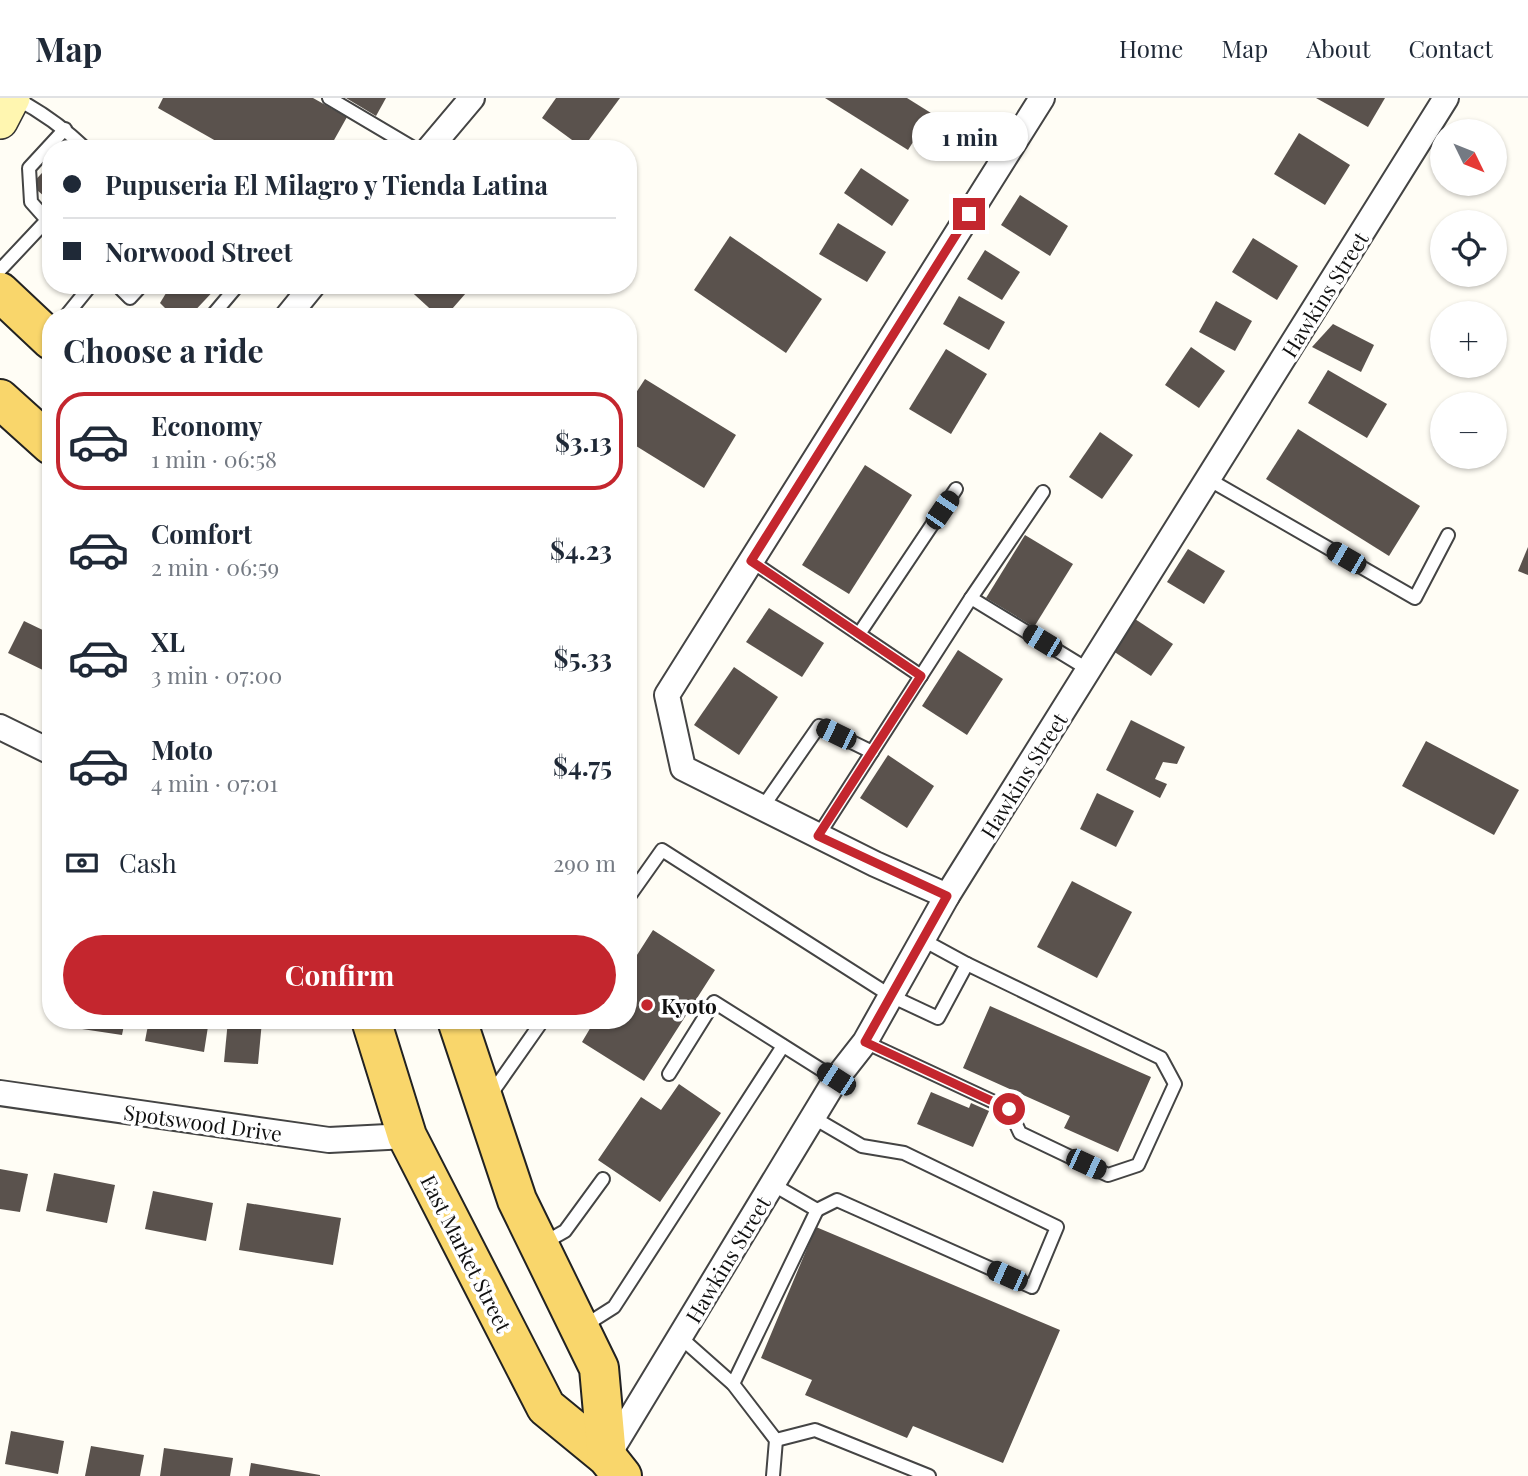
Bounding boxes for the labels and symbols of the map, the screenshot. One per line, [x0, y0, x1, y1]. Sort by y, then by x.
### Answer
callout: 1 min [911, 113, 1027, 162]
north arrow [1430, 119, 1507, 196]
route end [953, 198, 985, 230]
street label: Hawkins Street [1274, 225, 1374, 362]
car [922, 487, 963, 533]
car [1323, 538, 1370, 578]
car [1019, 621, 1066, 661]
street label: Hawkins Street [973, 706, 1073, 843]
car [813, 715, 860, 753]
place label: Kyoto [661, 991, 717, 1019]
marker: Kyoto [639, 997, 655, 1013]
car [813, 1059, 860, 1099]
route start [993, 1093, 1025, 1125]
street label: Spotswood Drive [122, 1097, 284, 1147]
car [1063, 1146, 1110, 1182]
street label: East Market Street [415, 1170, 519, 1337]
street label: Hawkins Street [678, 1190, 776, 1328]
car [984, 1258, 1031, 1294]

